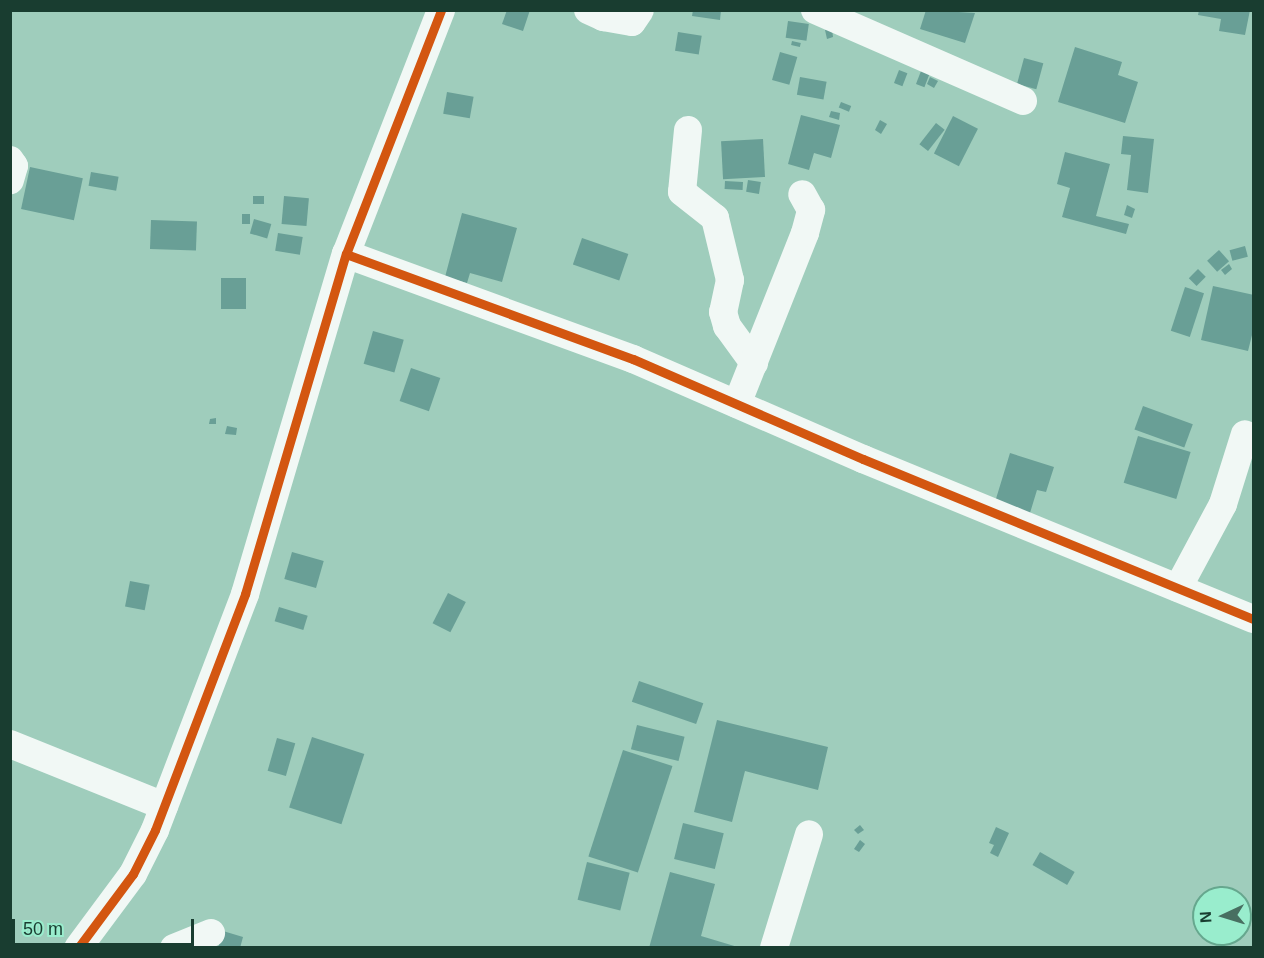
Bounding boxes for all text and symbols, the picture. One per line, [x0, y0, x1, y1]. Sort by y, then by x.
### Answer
north arrow [1192, 886, 1252, 946]
scale bar [15, 907, 196, 945]
text: N [1197, 911, 1214, 924]
text: 50 m [23, 919, 63, 939]

